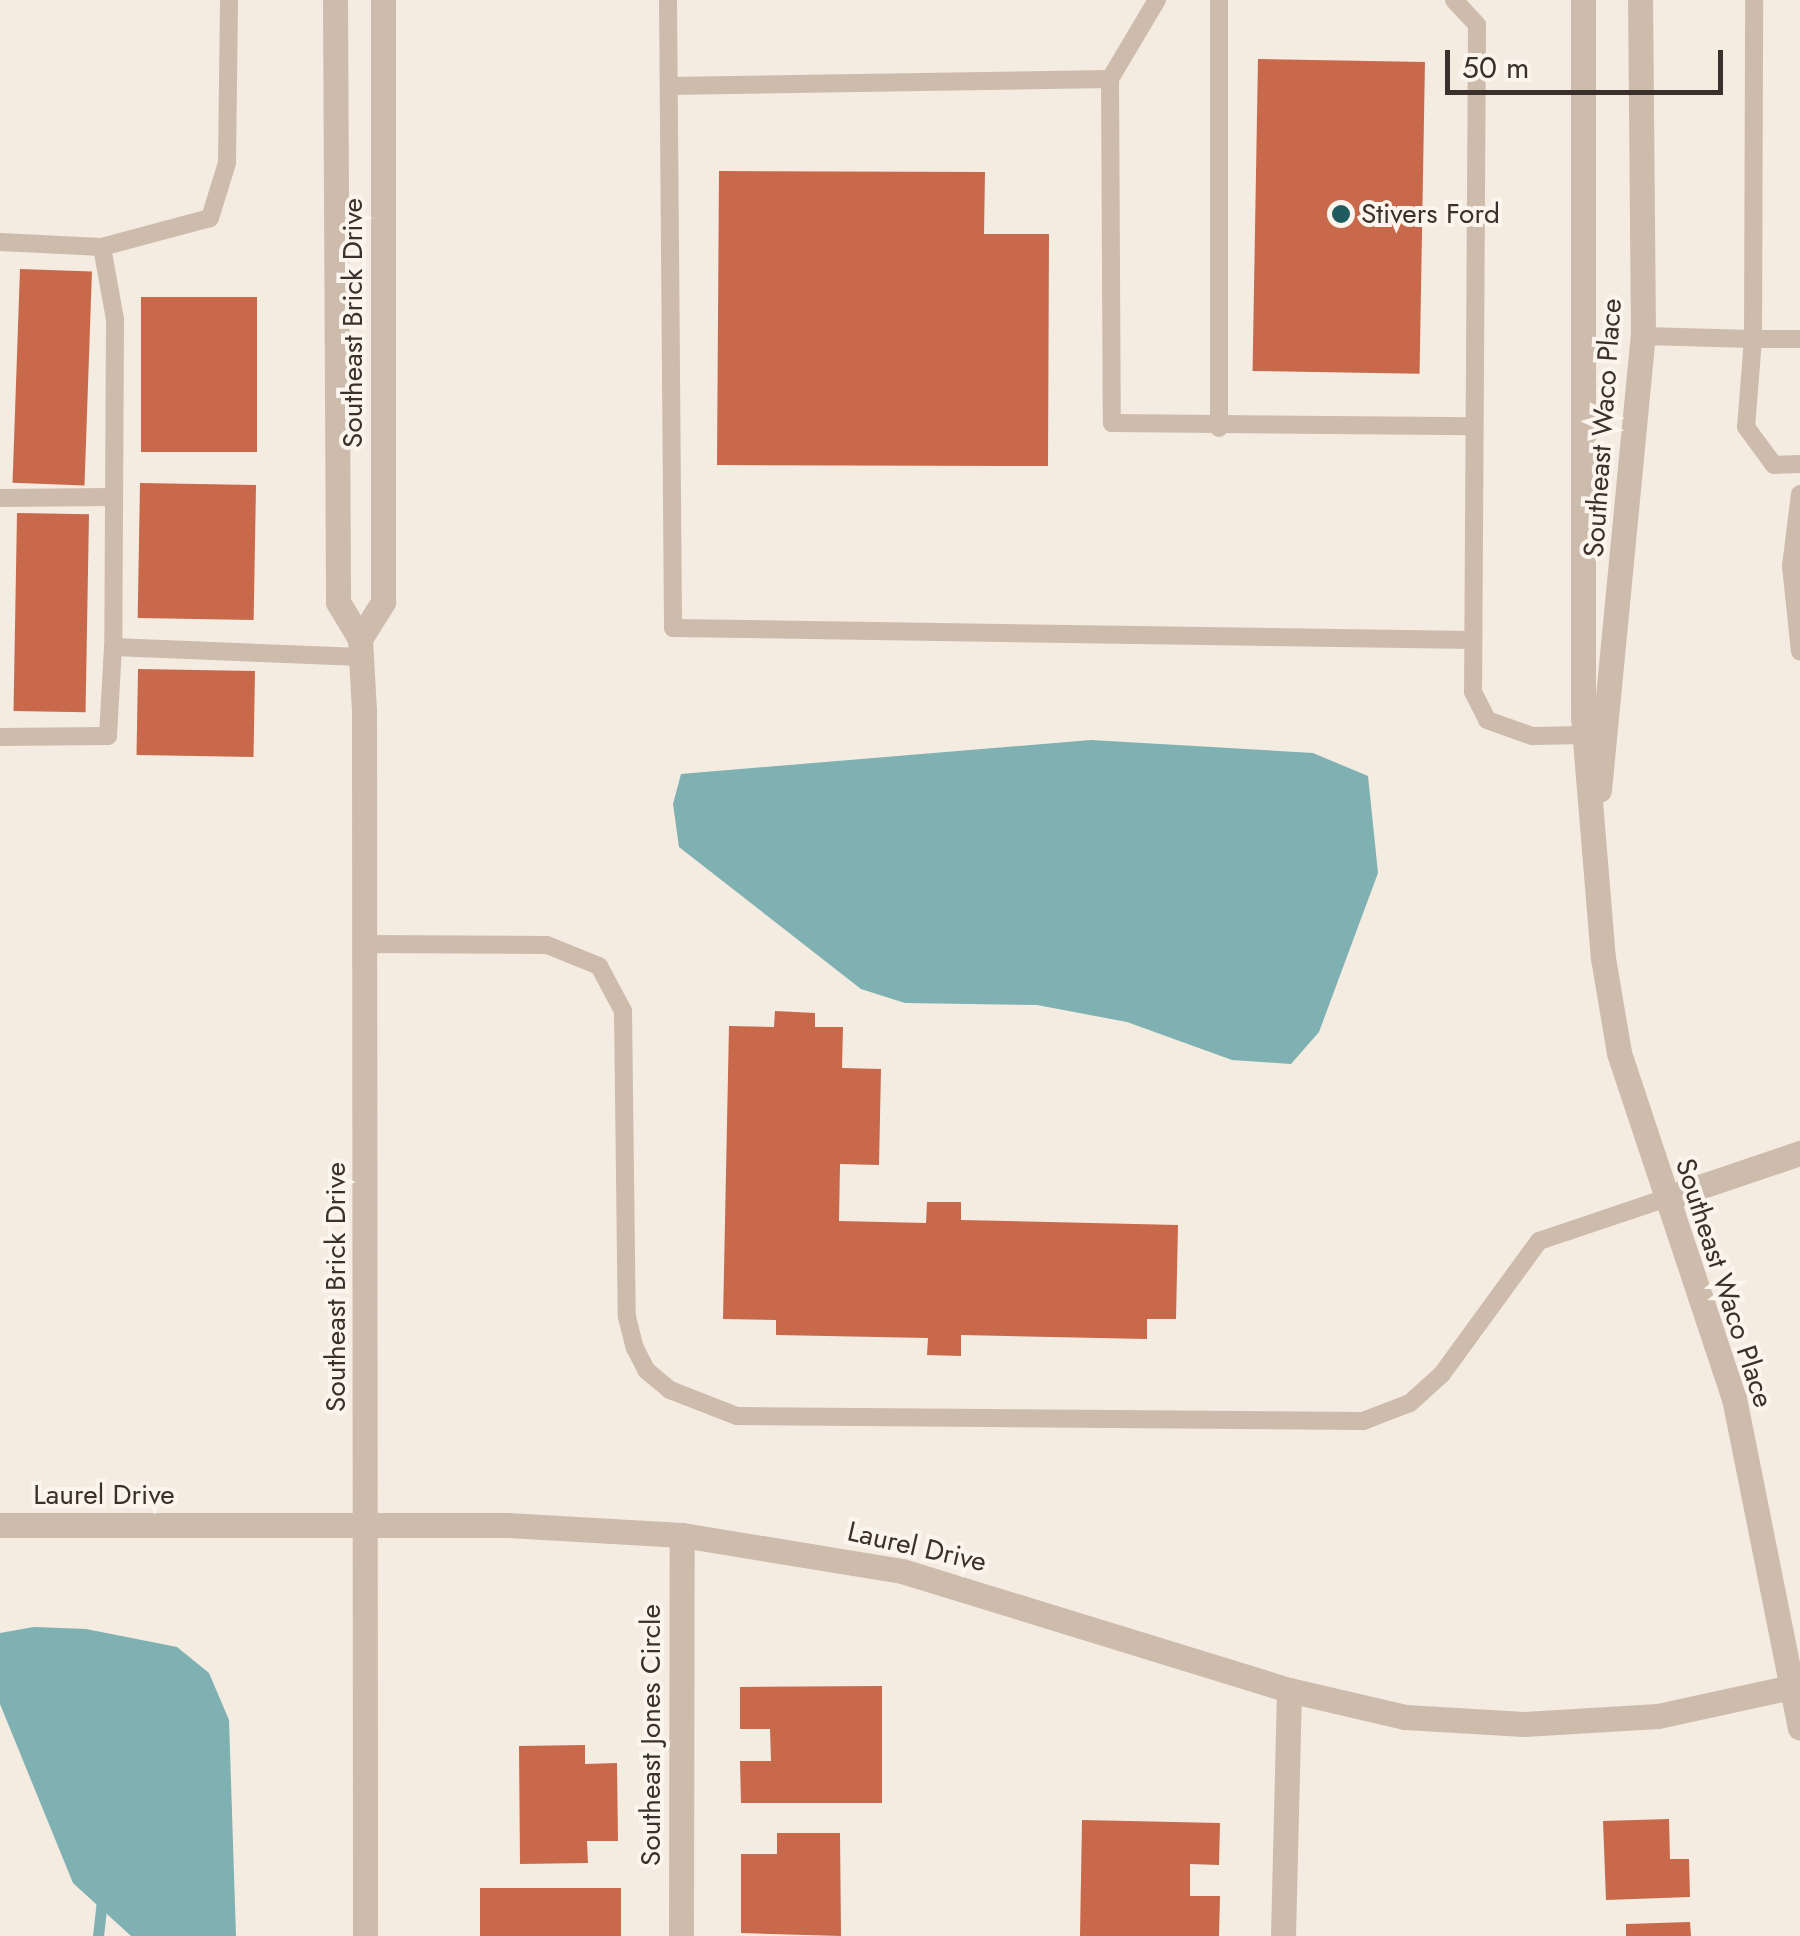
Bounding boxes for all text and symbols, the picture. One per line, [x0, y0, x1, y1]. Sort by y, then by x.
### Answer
scale bar [1450, 30, 1728, 92]
text: 50 m [1462, 46, 1529, 89]
place label: Stivers Ford [1361, 197, 1500, 231]
street label: Southeast Brick Drive [336, 198, 370, 448]
marker: Stivers Ford [1330, 203, 1352, 225]
street label: Southeast Waco Place [1577, 297, 1629, 559]
street label: Southeast Waco Place [1668, 1154, 1780, 1412]
street label: Southeast Brick Drive [319, 1162, 353, 1412]
street label: Laurel Drive [33, 1478, 175, 1512]
street label: Laurel Drive [844, 1515, 990, 1579]
street label: Southeast Jones Circle [634, 1604, 668, 1866]

